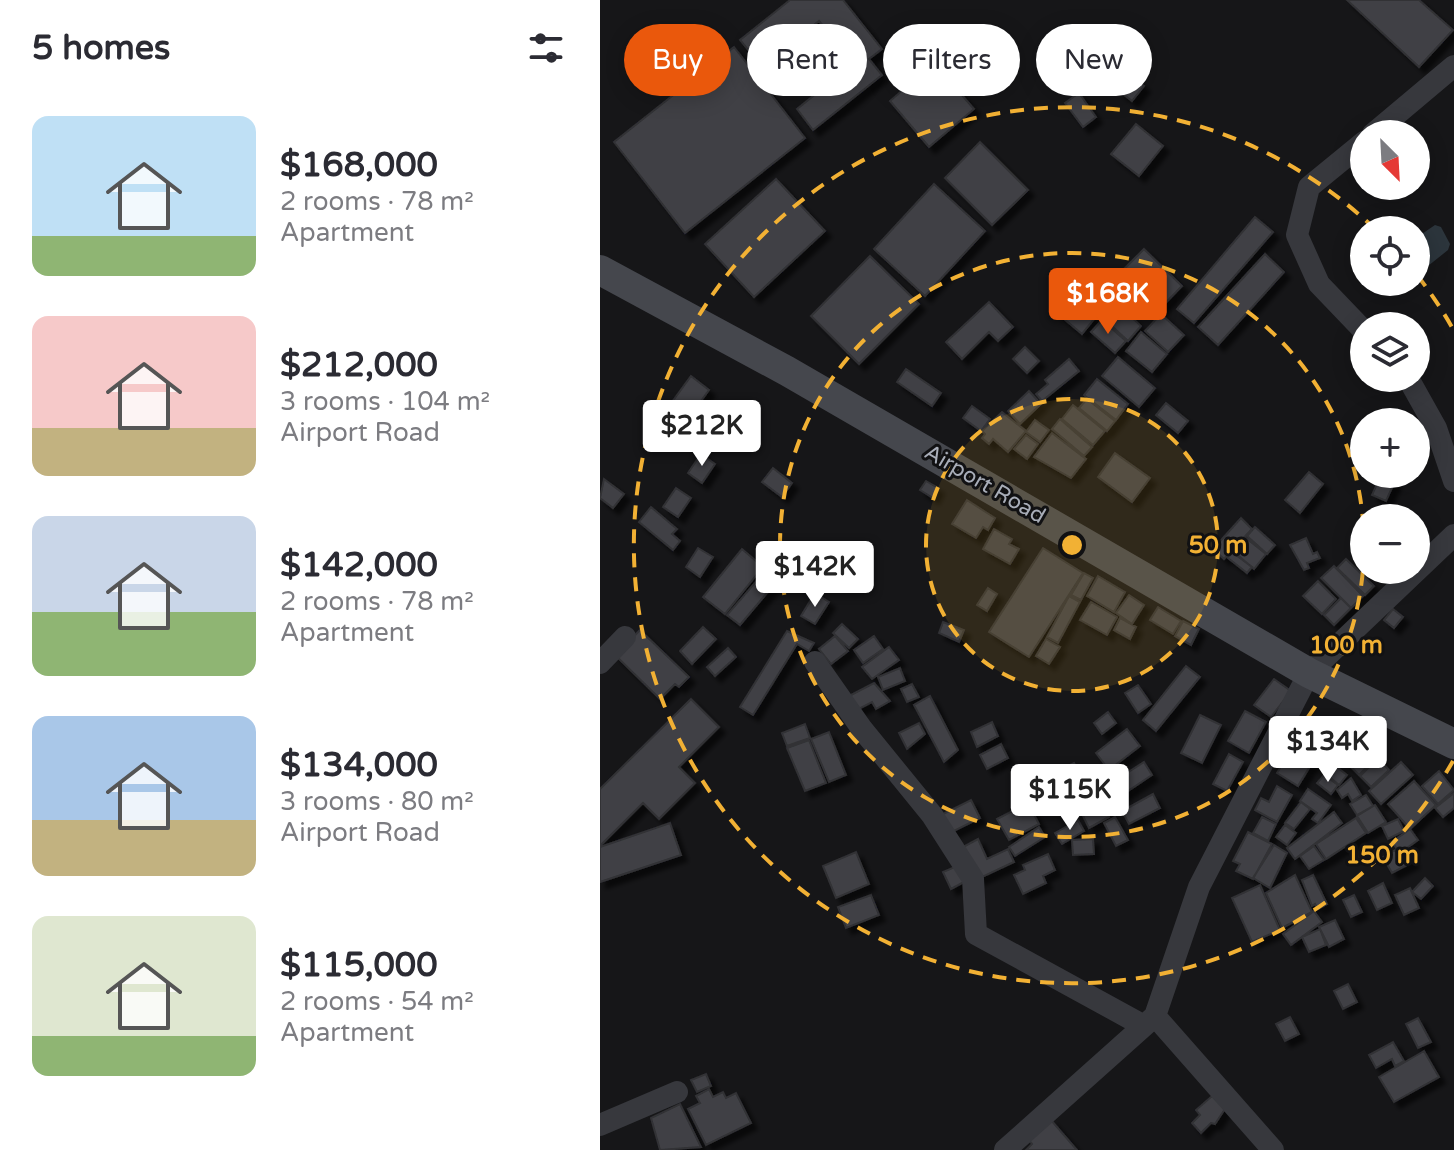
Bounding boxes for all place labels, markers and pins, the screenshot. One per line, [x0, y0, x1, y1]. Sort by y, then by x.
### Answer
pin: $168K [1052, 268, 1164, 336]
pin: $212K [646, 400, 758, 468]
centre of rings [1058, 531, 1086, 559]
pin: $142K [759, 541, 871, 609]
pin: $134K [1272, 716, 1384, 784]
pin: $115K [1014, 764, 1126, 832]

